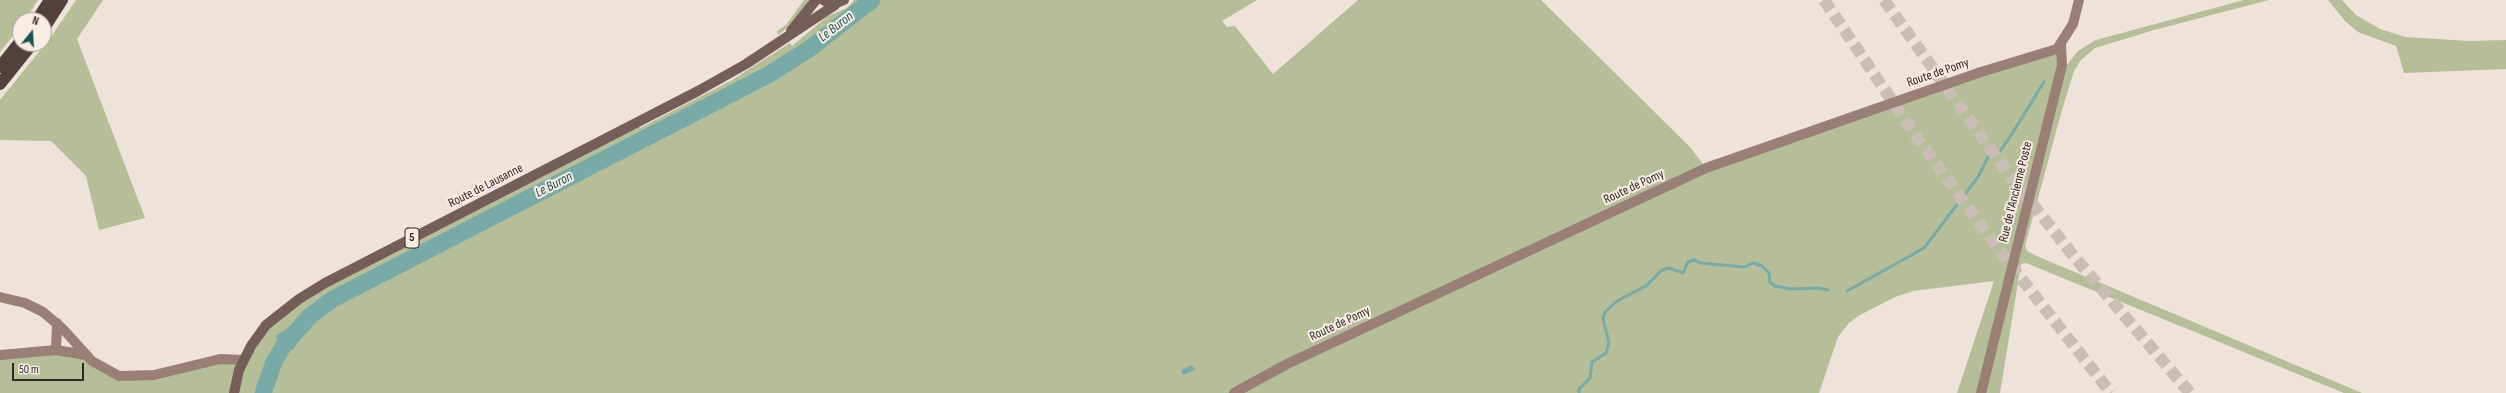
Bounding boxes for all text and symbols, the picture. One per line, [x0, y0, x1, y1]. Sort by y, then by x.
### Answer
water label: Le Buron [815, 8, 857, 46]
north arrow [12, 12, 52, 52]
text: N [31, 14, 40, 28]
street label: Route de Pomy [1905, 55, 1971, 91]
street label: Rue de l'Ancienne Poste [1996, 140, 2036, 244]
street label: Route de Lausanne [446, 160, 526, 212]
street label: Route de Pomy [1601, 166, 1667, 208]
water label: Le Buron [533, 169, 575, 201]
road number: 5 [405, 228, 419, 248]
street label: Route de Pomy [1307, 303, 1373, 345]
scale bar [14, 355, 86, 381]
text: 50 m [19, 362, 39, 377]

